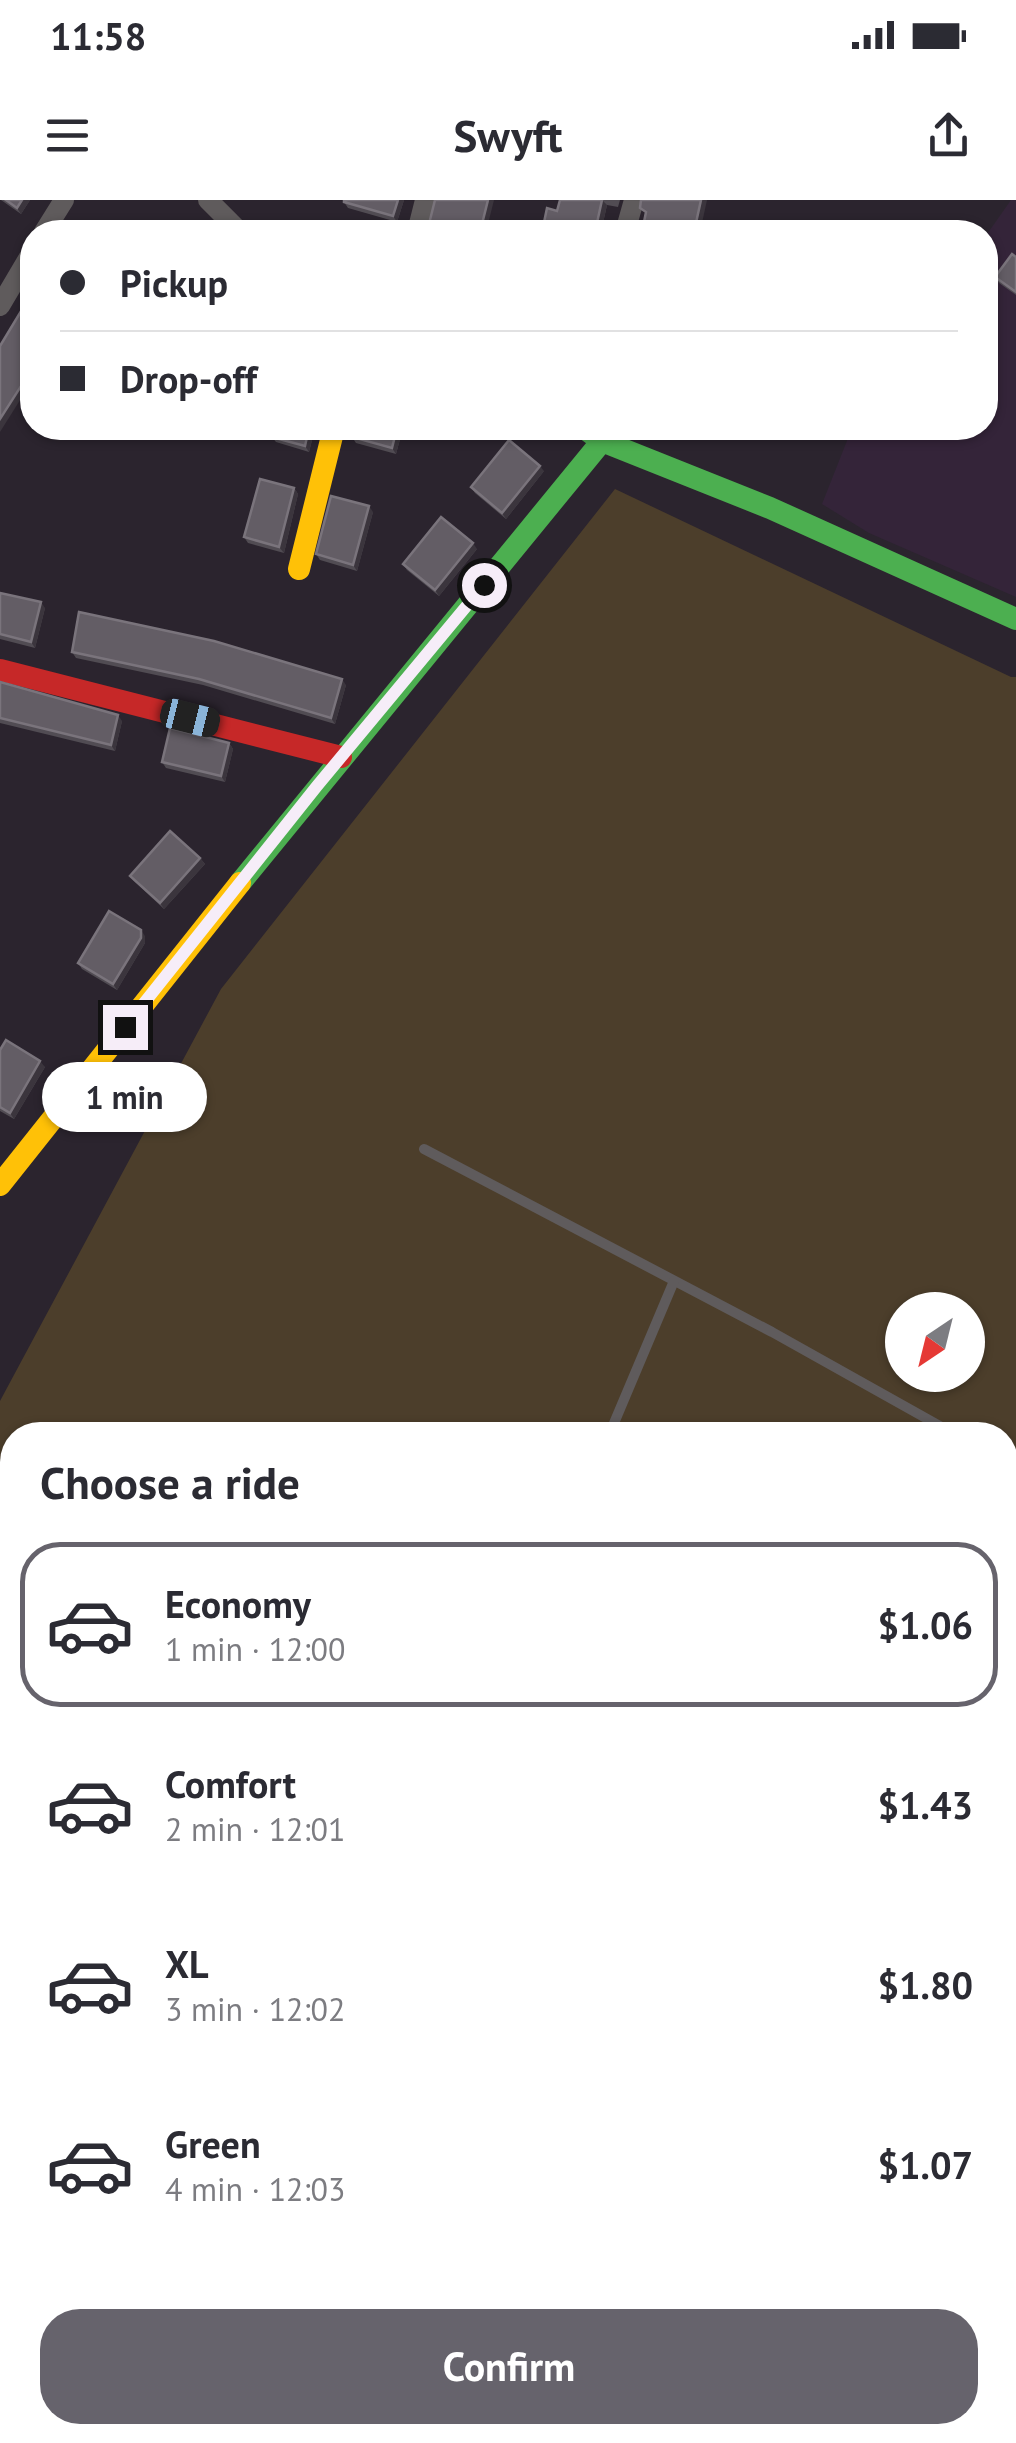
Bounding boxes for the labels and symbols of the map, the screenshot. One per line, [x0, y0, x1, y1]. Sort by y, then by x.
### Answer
route start [462, 563, 507, 608]
car [157, 696, 223, 740]
route end [103, 1005, 148, 1050]
callout: 1 min [42, 1062, 208, 1132]
north arrow [885, 1292, 985, 1392]

